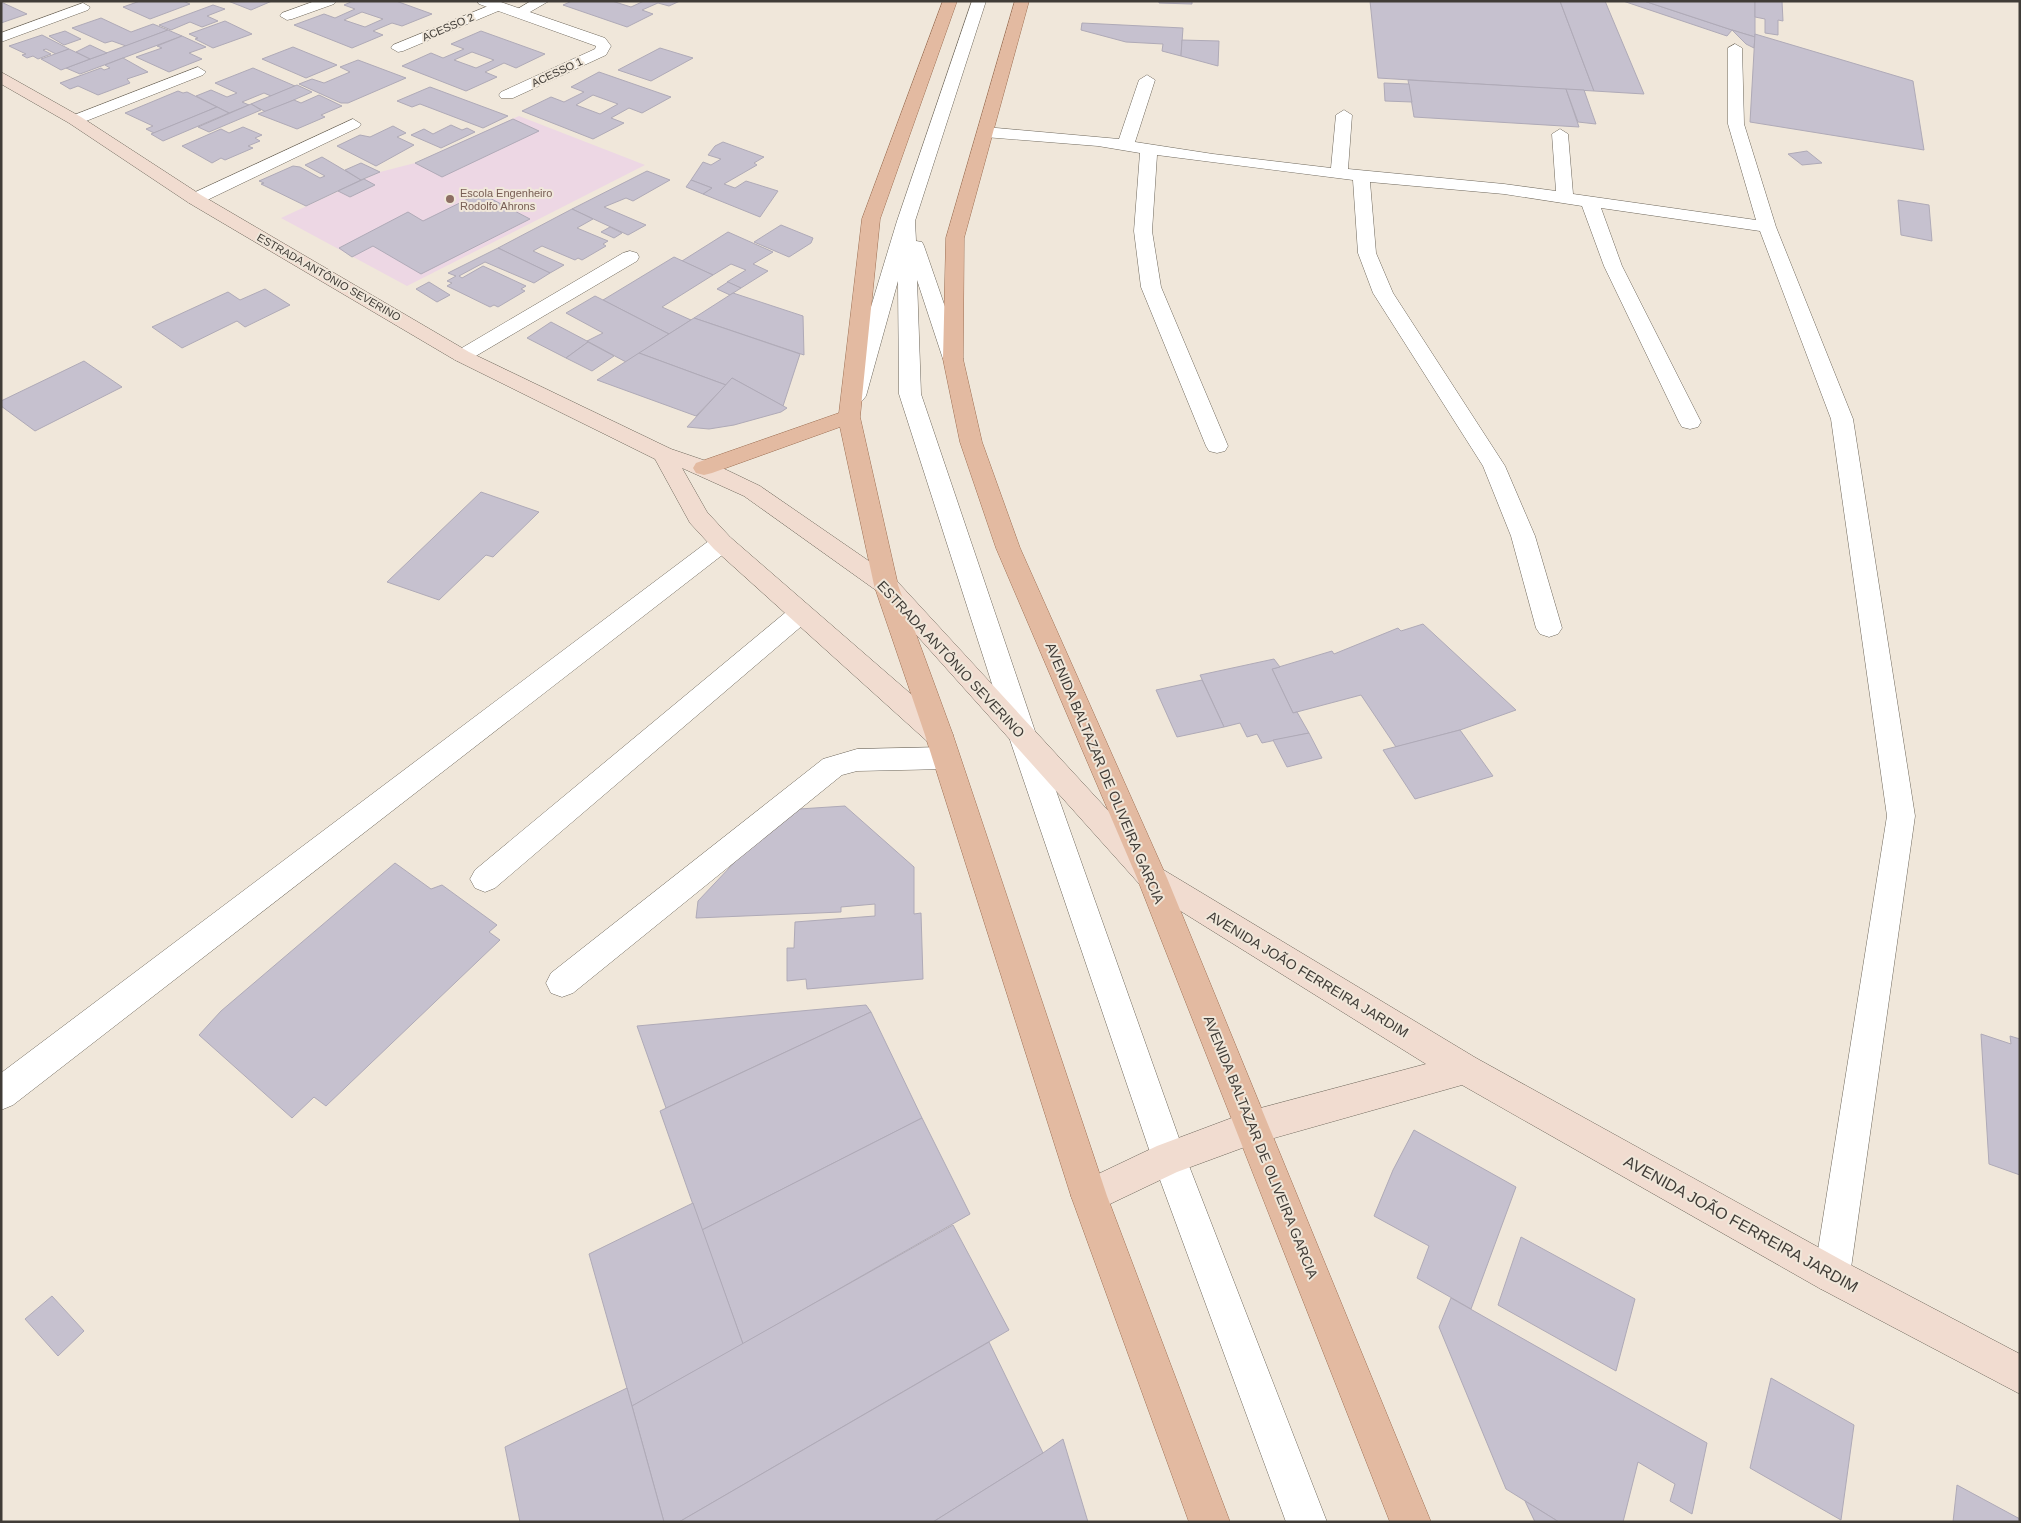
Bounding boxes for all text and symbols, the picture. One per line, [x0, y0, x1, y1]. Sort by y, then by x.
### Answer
street label: ACESSO 2 [420, 11, 476, 43]
street label: ACESSO 1 [530, 55, 584, 89]
place label: Escola Engenheiro Rodolfo Ahrons [460, 187, 552, 212]
marker: Escola Engenheiro Rodolfo Ahrons [444, 193, 456, 205]
street label: ESTRADA ANTÔNIO SEVERINO [255, 231, 403, 323]
street label: ESTRADA ANTÔNIO SEVERINO [874, 577, 1028, 741]
street label: AVENIDA BALTAZAR DE OLIVEIRA GARCIA [1042, 640, 1168, 907]
street label: AVENIDA JOÃO FERREIRA JARDIM [1205, 908, 1411, 1040]
street label: AVENIDA BALTAZAR DE OLIVEIRA GARCIA [1201, 1013, 1322, 1282]
street label: AVENIDA JOÃO FERREIRA JARDIM [1621, 1151, 1862, 1296]

